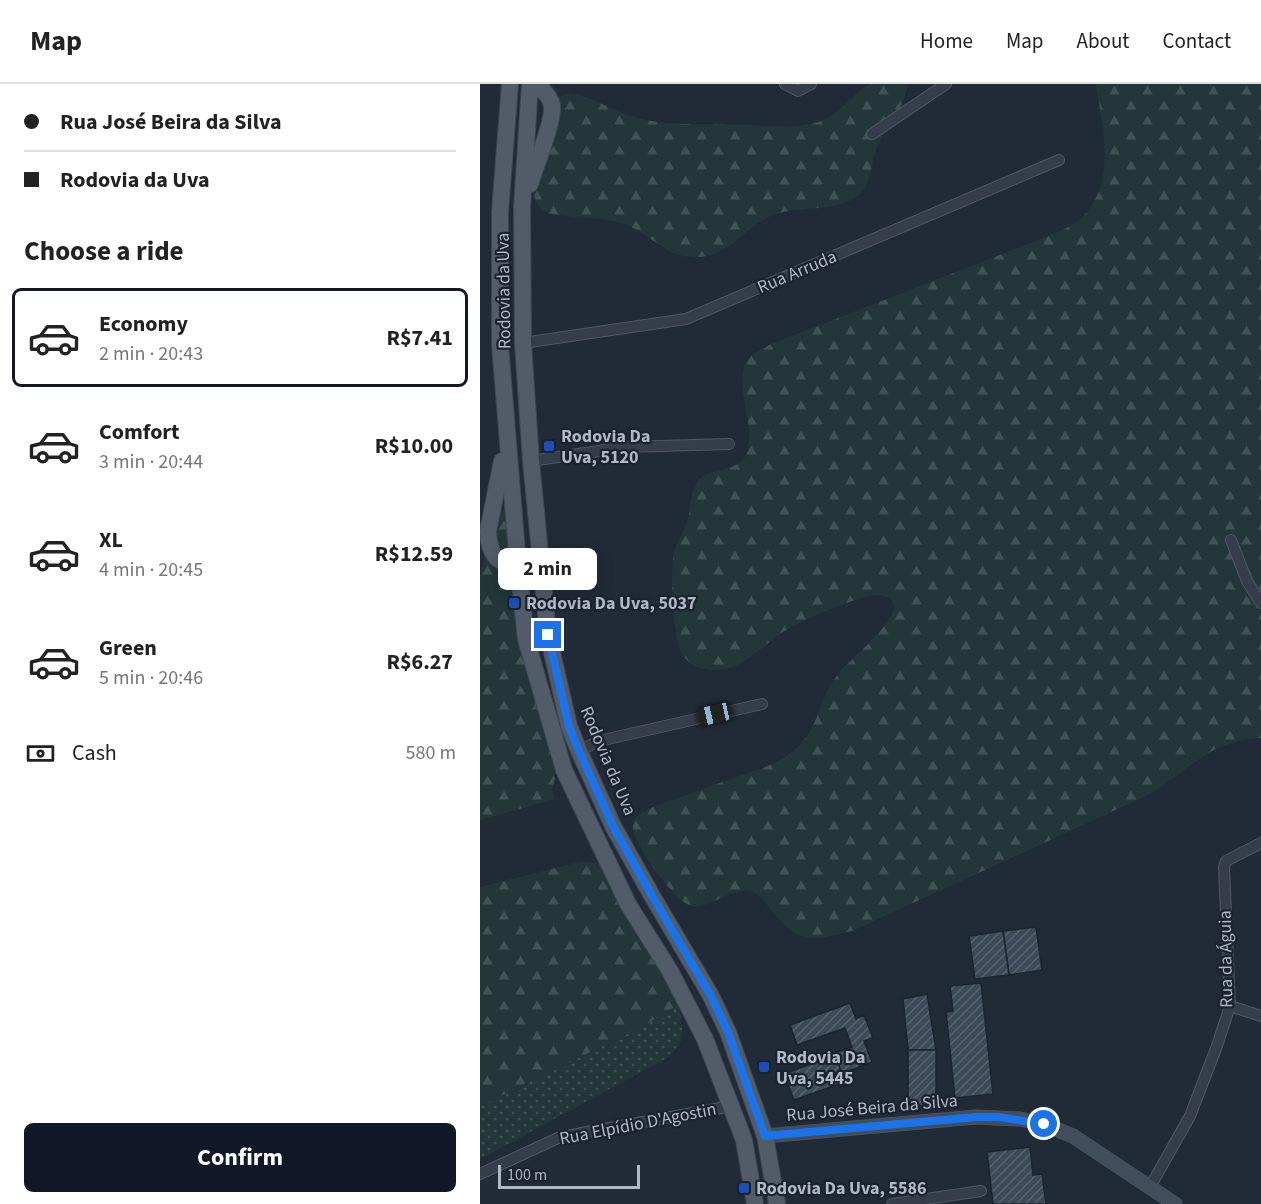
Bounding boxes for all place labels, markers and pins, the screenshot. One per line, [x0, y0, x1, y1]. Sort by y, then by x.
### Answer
place label: Rodovia Da Uva, 5120 [561, 424, 650, 470]
marker: Rodovia Da Uva, 5120 [542, 439, 556, 453]
place label: Rodovia Da Uva, 5037 [526, 591, 697, 616]
marker: Rodovia Da Uva, 5037 [507, 596, 521, 610]
place label: Rodovia Da Uva, 5445 [776, 1045, 865, 1091]
marker: Rodovia Da Uva, 5445 [757, 1060, 771, 1074]
place label: Rodovia Da Uva, 5586 [756, 1176, 927, 1201]
marker: Rodovia Da Uva, 5586 [737, 1181, 751, 1195]

